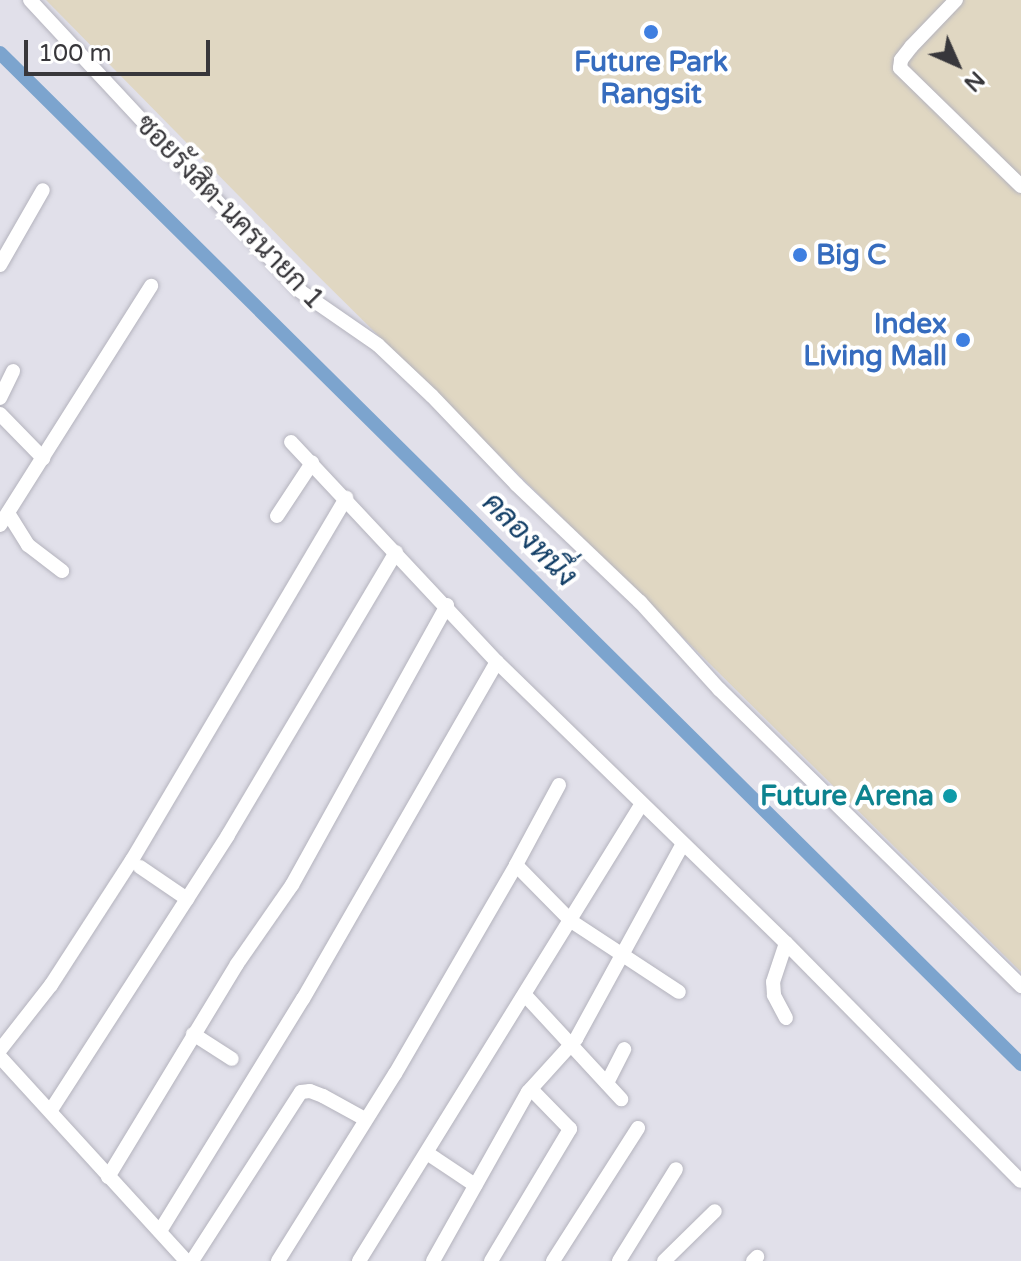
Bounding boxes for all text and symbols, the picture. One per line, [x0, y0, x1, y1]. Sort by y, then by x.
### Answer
marker: Future Park Rangsit [642, 23, 660, 41]
scale bar [28, 24, 214, 74]
north arrow [917, 24, 997, 104]
text: 100 m [38, 39, 112, 68]
place label: Future Park Rangsit [574, 45, 728, 111]
text: N [959, 66, 989, 96]
street label: ซอยรังสิต-นครนายก 1 [129, 108, 331, 316]
place label: Big C [816, 238, 887, 272]
marker: Big C [791, 246, 809, 264]
place label: Index Living Mall [803, 307, 947, 373]
marker: Index Living Mall [954, 331, 972, 349]
water label: คลองหนึ่ง [474, 485, 584, 595]
place label: Future Arena [760, 779, 934, 813]
marker: Future Arena [941, 787, 959, 805]

